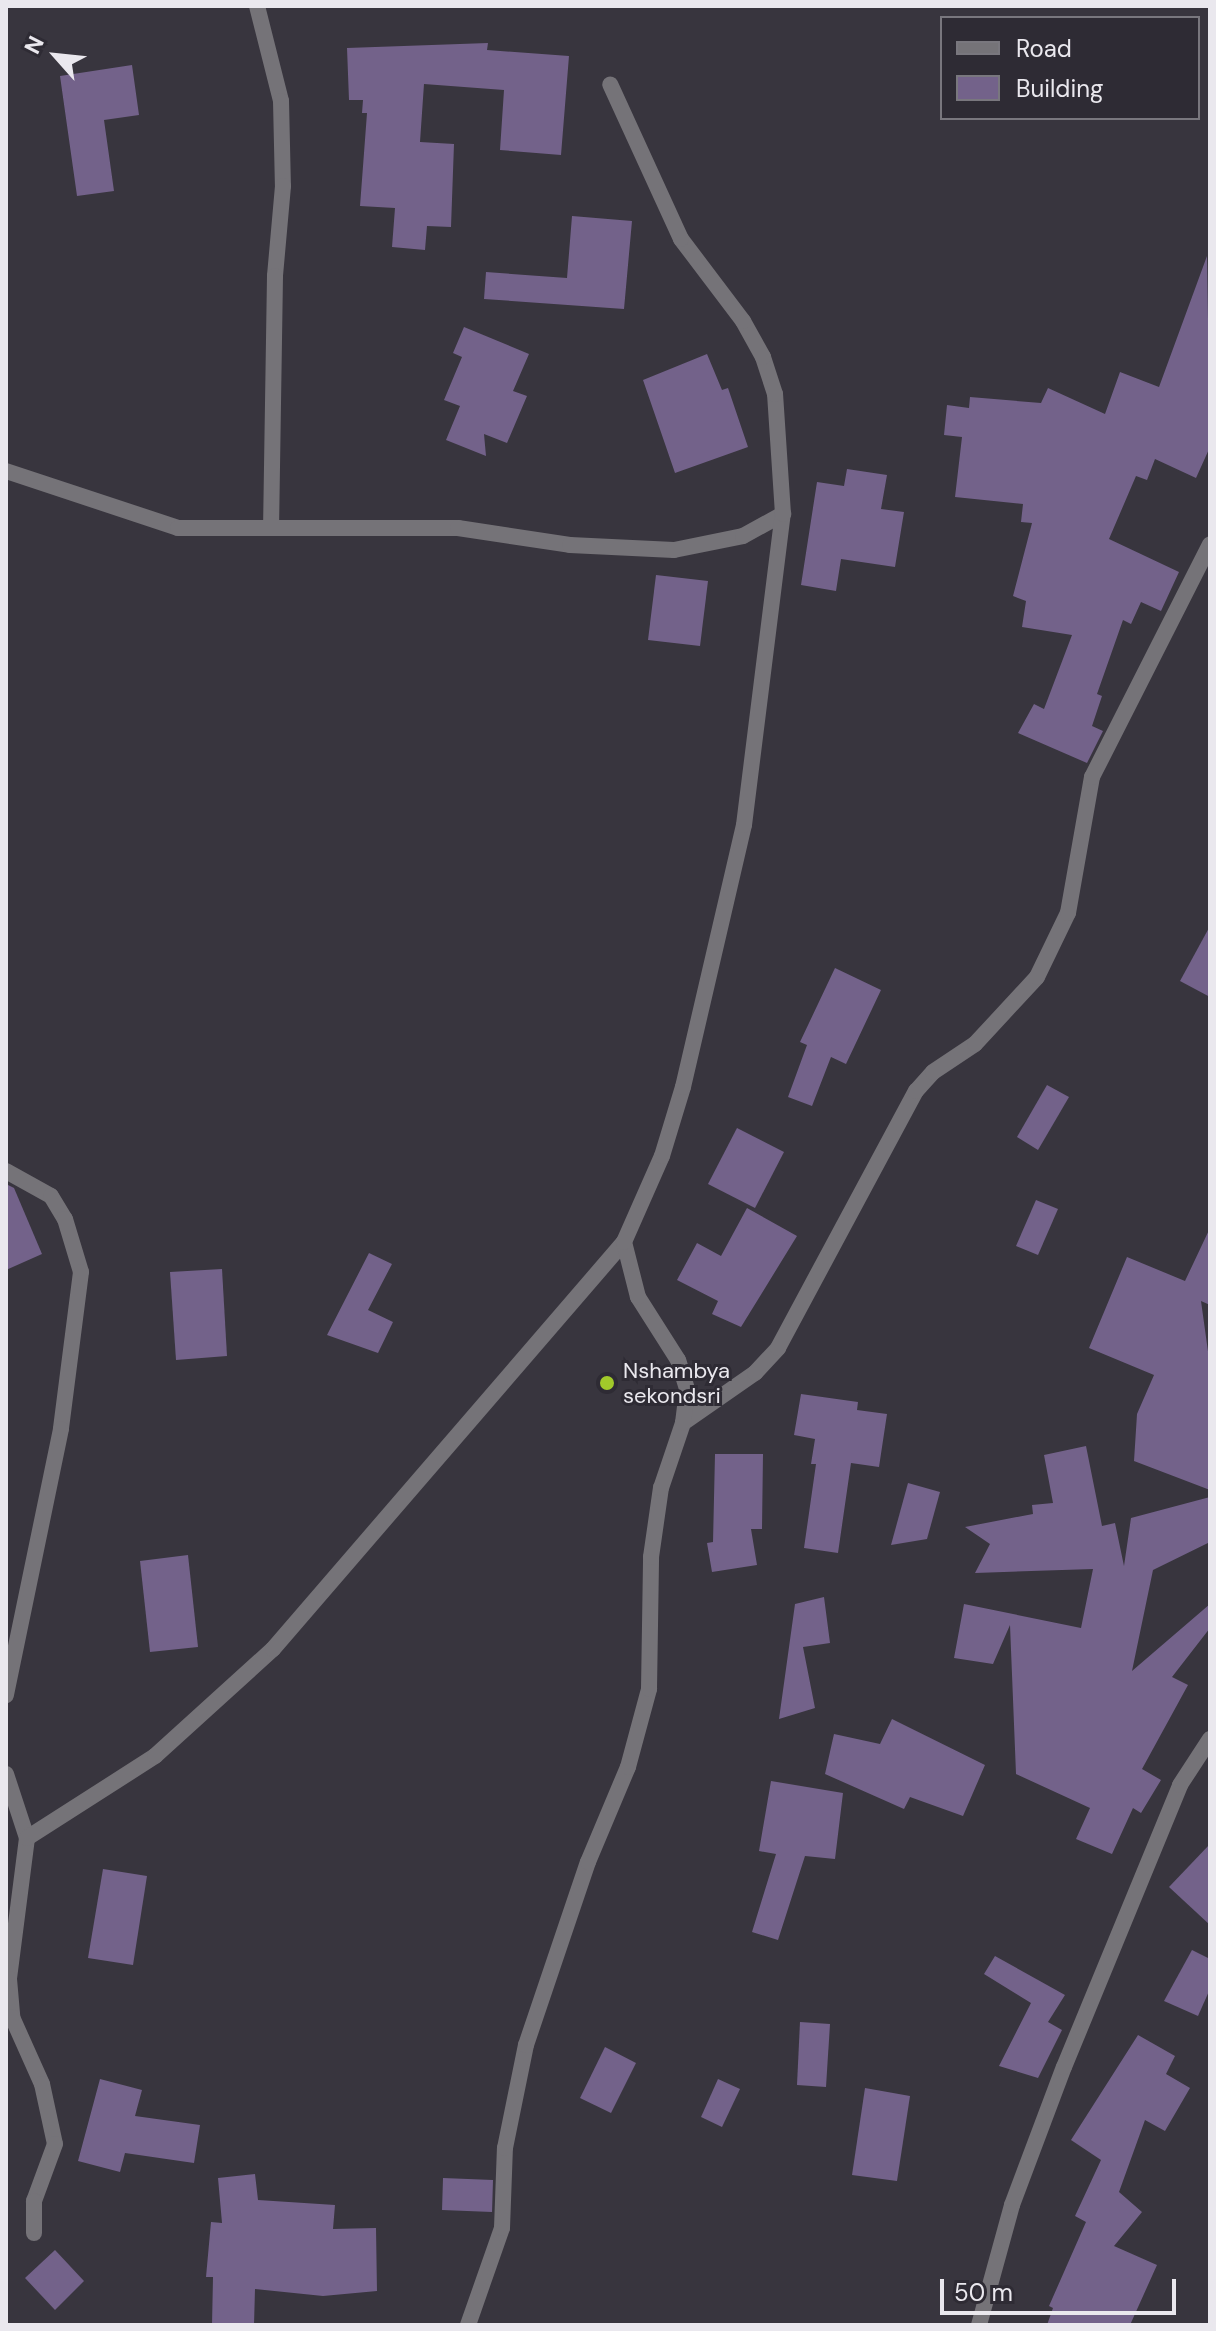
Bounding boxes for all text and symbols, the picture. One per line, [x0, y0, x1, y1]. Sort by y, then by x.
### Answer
north arrow [16, 16, 96, 96]
legend [940, 16, 1200, 120]
text: N [18, 31, 51, 59]
text: Road [1016, 33, 1072, 64]
text: Building [1016, 73, 1103, 104]
place label: Nshambya sekondsri [623, 1357, 730, 1408]
marker: Nshambya sekondsri [598, 1374, 616, 1392]
scale bar [944, 2263, 1180, 2313]
text: 50 m [954, 2277, 1013, 2308]

